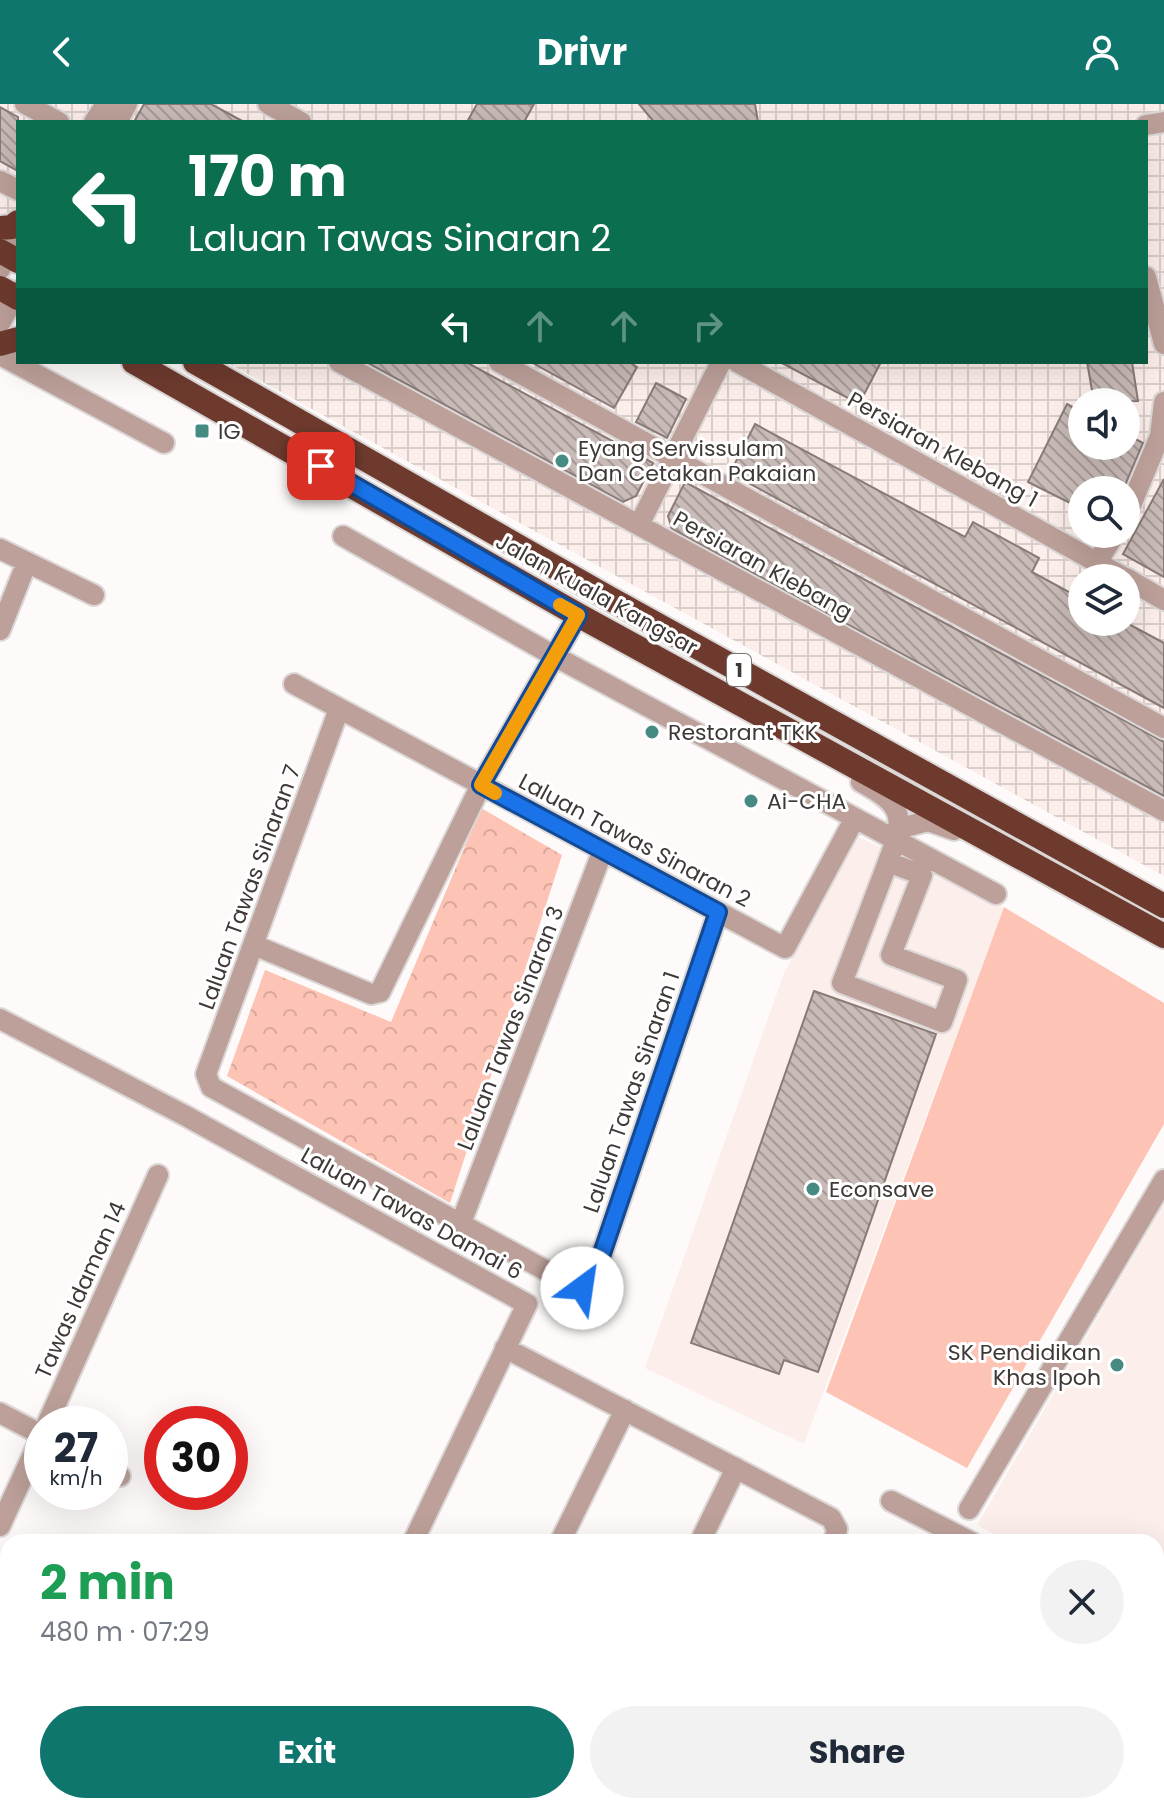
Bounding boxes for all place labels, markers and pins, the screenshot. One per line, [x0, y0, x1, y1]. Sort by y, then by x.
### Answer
place label: IG [218, 416, 241, 447]
marker: IG [193, 422, 211, 440]
pin [287, 432, 355, 500]
place label: Eyang Servissulam Dan Cetakan Pakaian [578, 433, 816, 489]
marker: Eyang Servissulam Dan Cetakan Pakaian [553, 452, 571, 470]
place label: Restorant TKK [668, 717, 818, 748]
marker: Restorant TKK [643, 723, 661, 741]
place label: Ai-CHA [767, 786, 847, 817]
marker: Ai-CHA [742, 792, 760, 810]
place label: Econsave [829, 1174, 934, 1205]
marker: Econsave [804, 1180, 822, 1198]
place label: SK Pendidikan Khas Ipoh [948, 1337, 1101, 1393]
marker: SK Pendidikan Khas Ipoh [1108, 1356, 1126, 1374]

